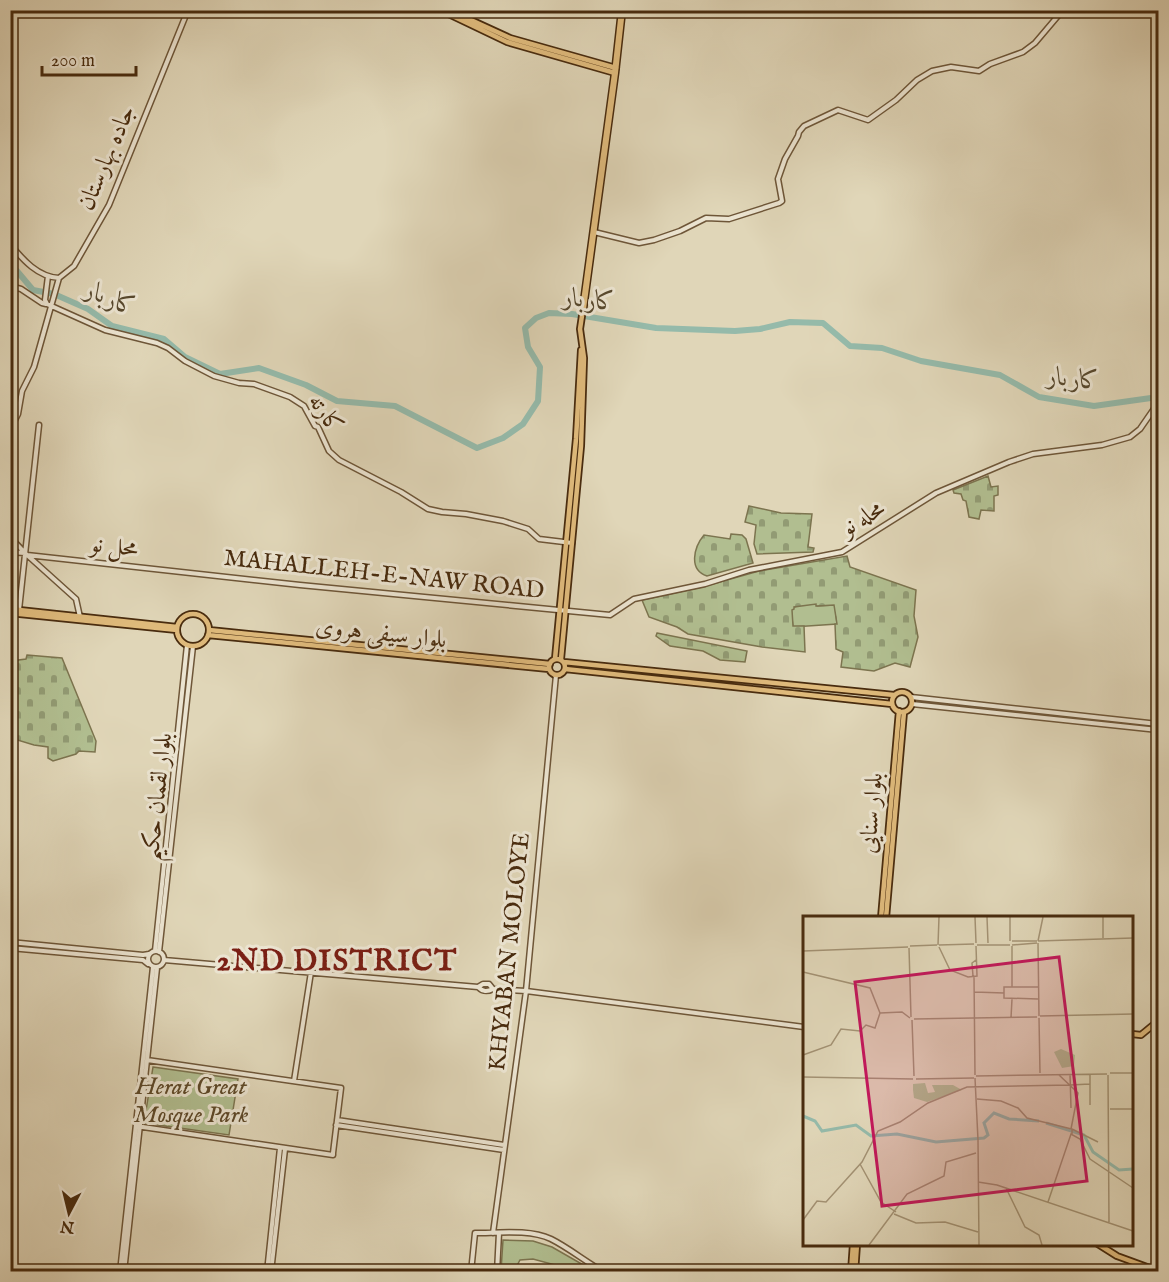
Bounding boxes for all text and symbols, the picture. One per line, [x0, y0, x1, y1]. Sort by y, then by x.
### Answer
scale bar [42, 39, 136, 77]
text: 200 m [51, 50, 95, 73]
street label: جاده بهارستان [71, 101, 143, 215]
water label: کاربار [78, 272, 142, 325]
water label: کاربار [559, 280, 619, 320]
water label: کاربار [1043, 359, 1103, 399]
street label: کارته [300, 388, 350, 440]
street label: محله نو [833, 493, 891, 545]
street label: محل نو [86, 529, 140, 565]
street label: MAHALLEH-E-NAW ROAD [222, 543, 546, 607]
street label: بلوار سیفی هروی [314, 612, 448, 656]
street label: بلوار لقمان حکیم [136, 731, 187, 864]
street label: بلوار سنایی [853, 771, 891, 855]
street label: KHYABAN MOLOYE [482, 831, 538, 1073]
inset map [803, 916, 1133, 1246]
district label: 2ND DISTRICT [216, 943, 458, 981]
park label: Herat Great Mosque Park [134, 1072, 249, 1131]
north arrow [39, 1183, 99, 1243]
text: N [59, 1215, 76, 1237]

